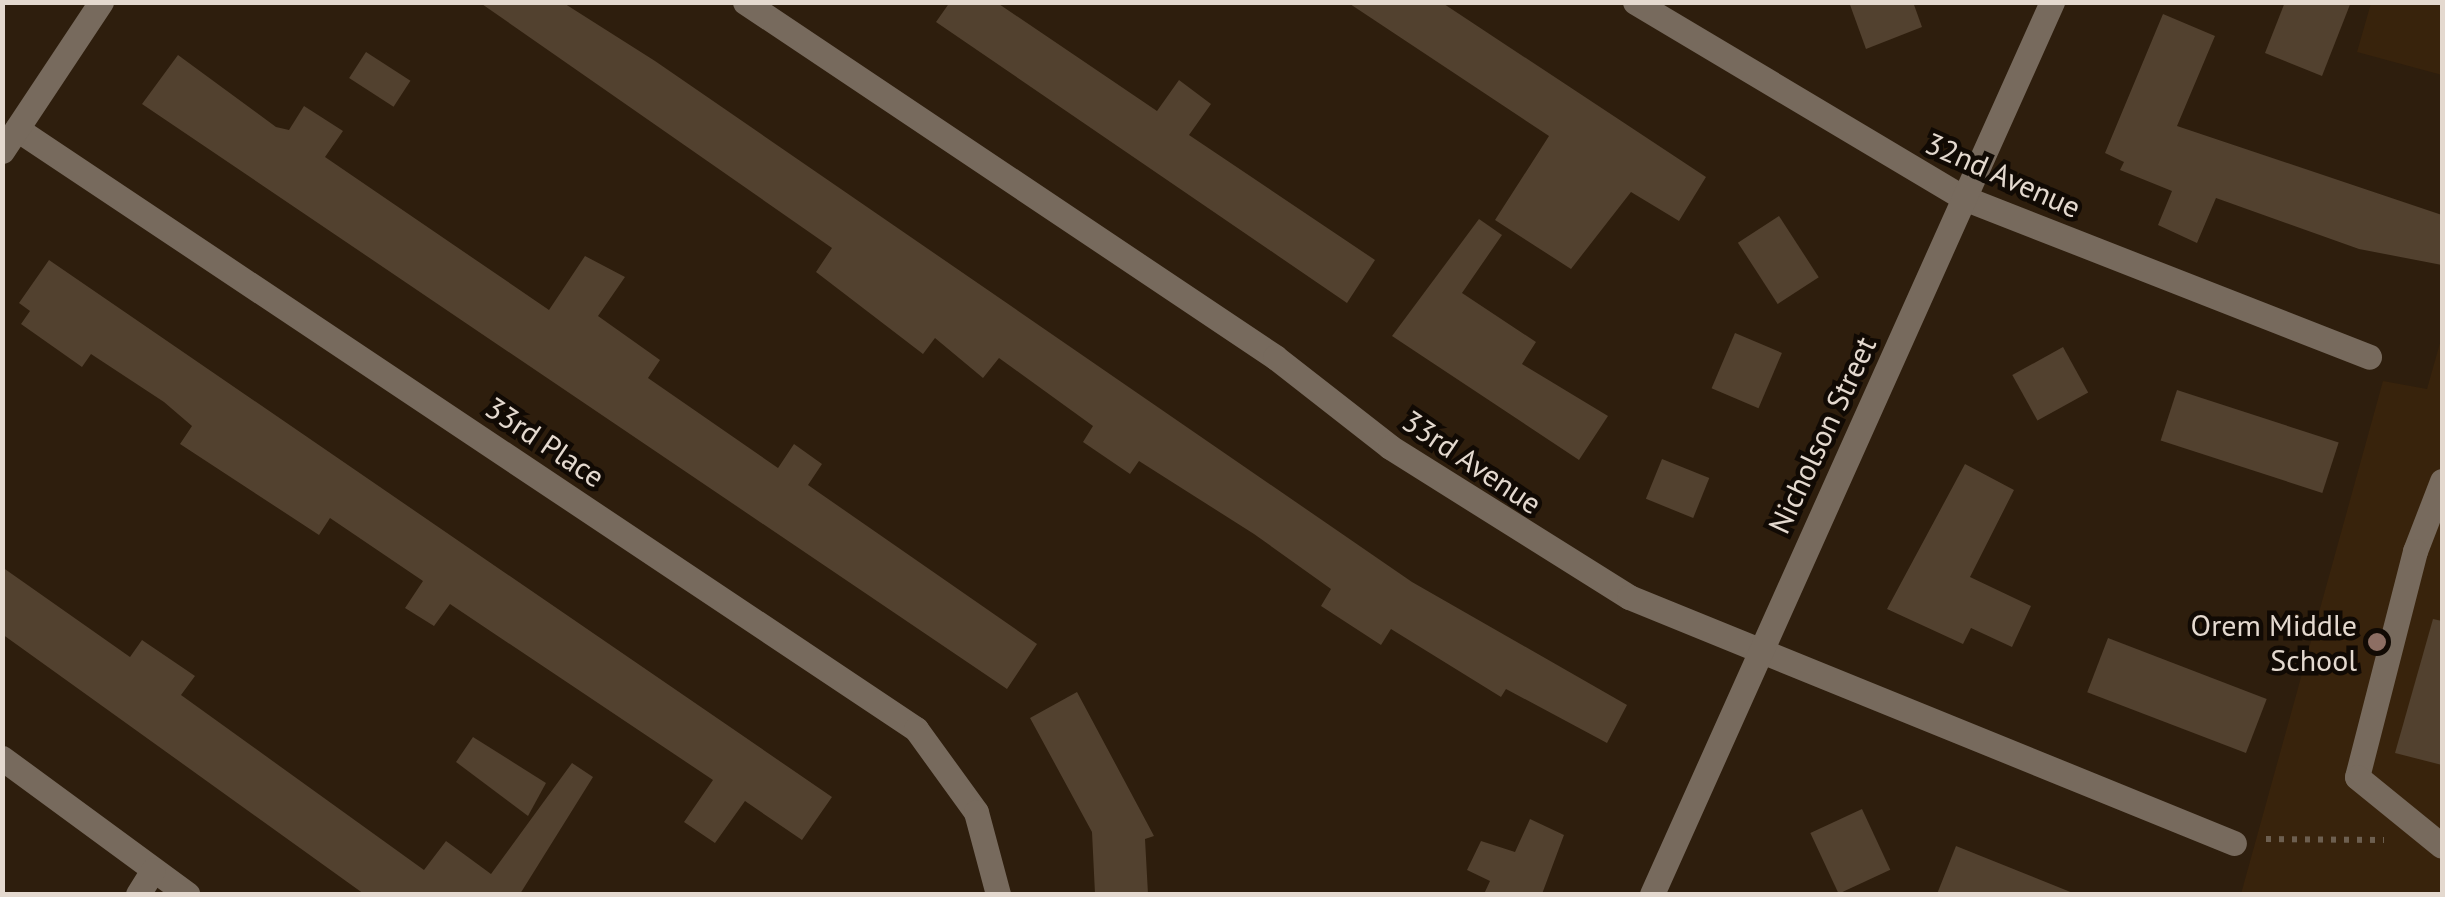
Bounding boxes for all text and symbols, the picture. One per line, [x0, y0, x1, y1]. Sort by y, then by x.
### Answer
street label: 32nd Avenue [1919, 125, 2087, 225]
street label: Nicholson Street [1761, 331, 1883, 539]
street label: 33rd Place [479, 389, 611, 495]
street label: 33rd Avenue [1395, 402, 1549, 522]
place label: Orem Middle School [2191, 607, 2357, 678]
marker: Orem Middle School [2366, 631, 2388, 653]

